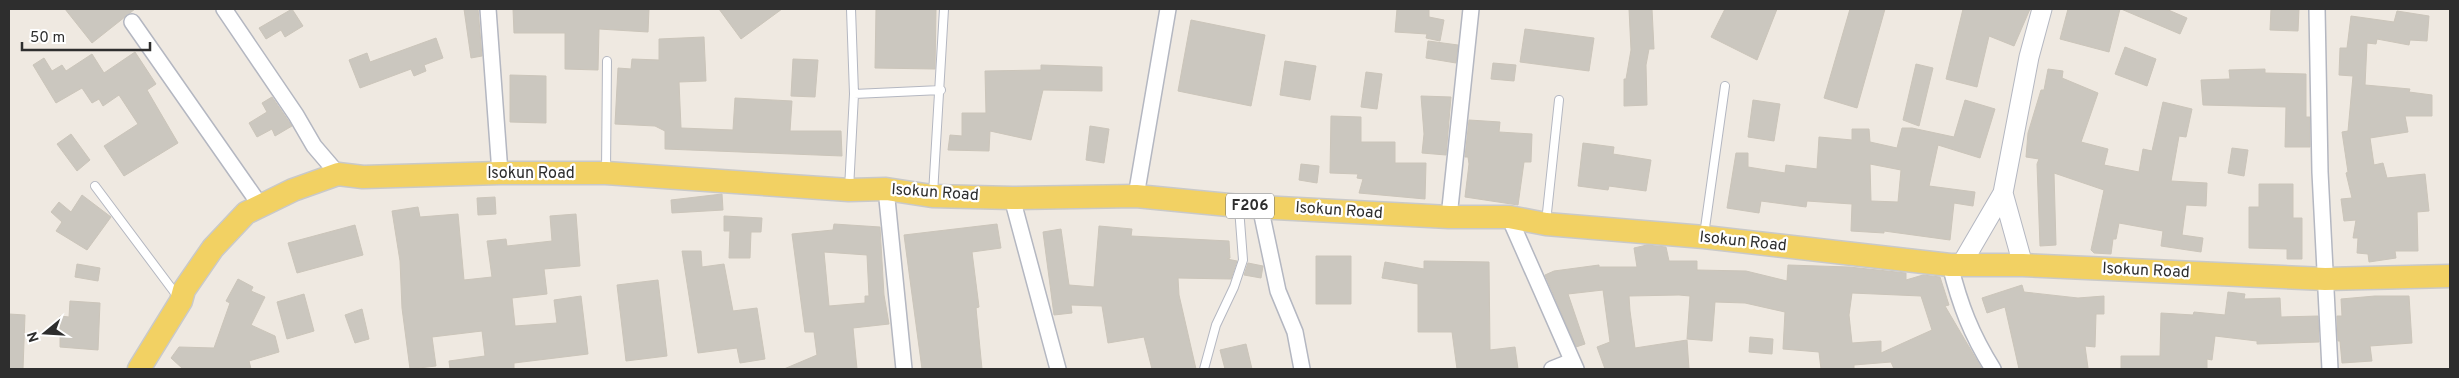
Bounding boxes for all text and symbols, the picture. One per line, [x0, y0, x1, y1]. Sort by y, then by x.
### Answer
scale bar [22, 20, 150, 52]
text: 50 m [30, 29, 65, 48]
street label: Isokun Road [487, 164, 575, 184]
street label: Isokun Road [891, 180, 979, 206]
road number: F206 [1226, 194, 1274, 218]
street label: Isokun Road [1295, 198, 1383, 224]
street label: Isokun Road [1698, 227, 1788, 257]
street label: Isokun Road [2102, 259, 2190, 283]
north arrow [20, 308, 70, 358]
text: N [24, 329, 44, 344]

